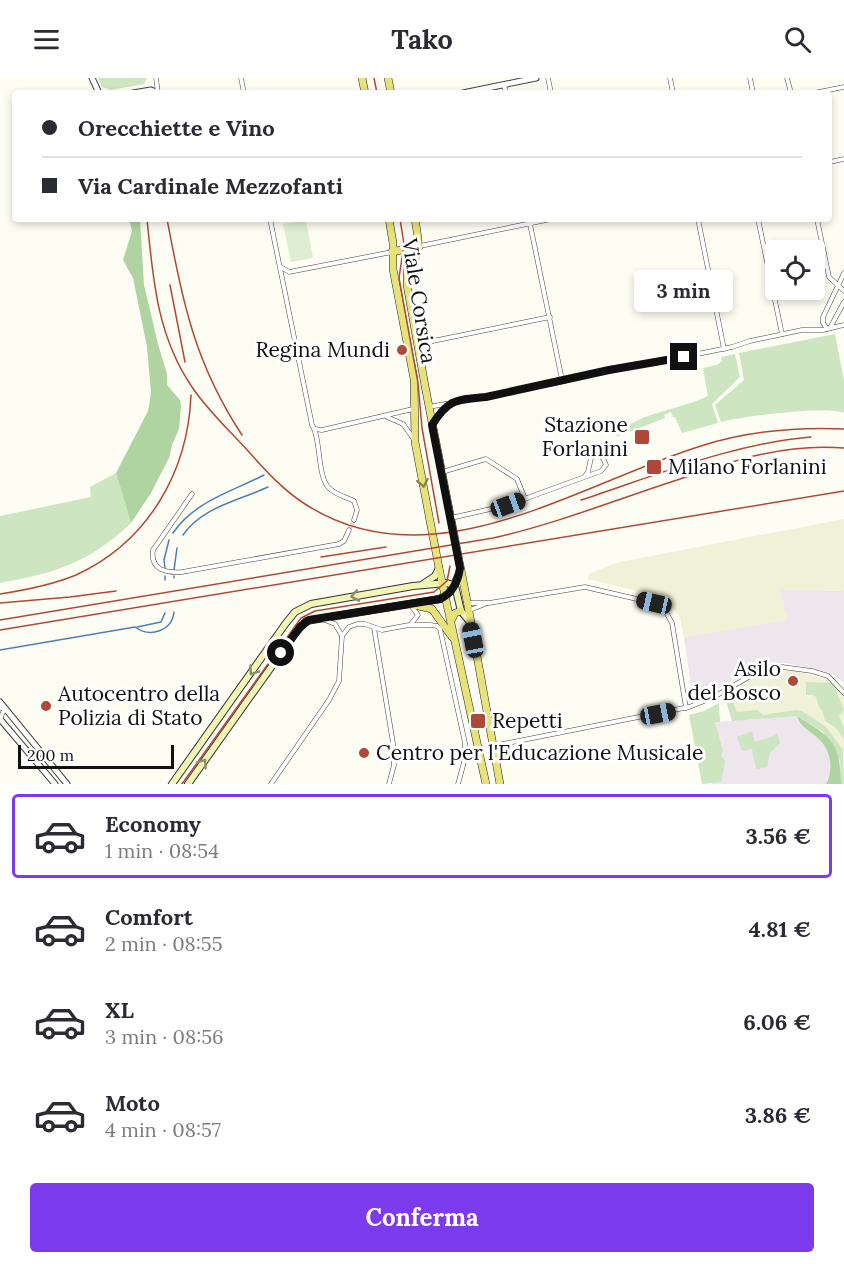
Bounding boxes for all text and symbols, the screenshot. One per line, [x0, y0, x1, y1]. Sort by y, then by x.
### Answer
text: Tako [391, 22, 453, 56]
icon: menu [30, 23, 63, 56]
icon: search [781, 23, 814, 56]
text: Orecchiette e Vino [78, 114, 275, 142]
text: Via Cardinale Mezzofanti [78, 172, 343, 200]
street label: Viale Corsica [396, 235, 443, 366]
map controls [765, 240, 825, 300]
button: locate [765, 240, 825, 300]
callout: 3 min [634, 270, 734, 312]
text: 3 min [656, 278, 711, 303]
place label: Regina Mundi [255, 336, 390, 363]
marker: Regina Mundi [395, 343, 409, 357]
route end [670, 343, 697, 370]
place label: Stazione Forlanini [542, 411, 628, 462]
marker: Stazione Forlanini [633, 428, 651, 446]
place label: Milano Forlanini [668, 453, 827, 480]
marker: Milano Forlanini [645, 458, 663, 476]
one-way arrow [416, 477, 429, 487]
car [488, 490, 528, 520]
one-way arrow [351, 589, 361, 602]
car [634, 590, 674, 616]
car [461, 621, 485, 659]
route start [267, 639, 294, 666]
place label: Asilo del Bosco [687, 655, 781, 706]
one-way arrow [249, 665, 260, 676]
marker: Asilo del Bosco [786, 674, 800, 688]
place label: Autocentro della Polizia di Stato [57, 680, 220, 731]
marker: Autocentro della Polizia di Stato [39, 699, 53, 713]
car [639, 702, 677, 726]
place label: Repetti [492, 707, 563, 734]
marker: Repetti [469, 712, 487, 730]
place label: Centro per l'Educazione Musicale [376, 739, 703, 766]
scale bar [18, 742, 174, 770]
text: 200 m [27, 745, 74, 765]
marker: Centro per l'Educazione Musicale [357, 746, 371, 760]
one-way arrow [196, 758, 207, 769]
icon: car [33, 809, 87, 863]
text: Economy [105, 810, 201, 838]
text: 3.56 € [745, 822, 811, 850]
text: 1 min · 08:54 [105, 838, 219, 863]
icon: car [33, 902, 87, 956]
text: Comfort [105, 903, 193, 931]
text: 4.81 € [749, 915, 811, 943]
text: 2 min · 08:55 [105, 931, 223, 956]
icon: car [33, 995, 87, 1049]
text: XL [105, 996, 134, 1024]
text: 6.06 € [743, 1008, 811, 1036]
text: 3 min · 08:56 [105, 1024, 224, 1049]
icon: car [33, 1088, 87, 1142]
text: Moto [105, 1089, 160, 1117]
text: 3.86 € [745, 1101, 811, 1129]
text: 4 min · 08:57 [105, 1117, 221, 1142]
button: Conferma [30, 1183, 814, 1252]

